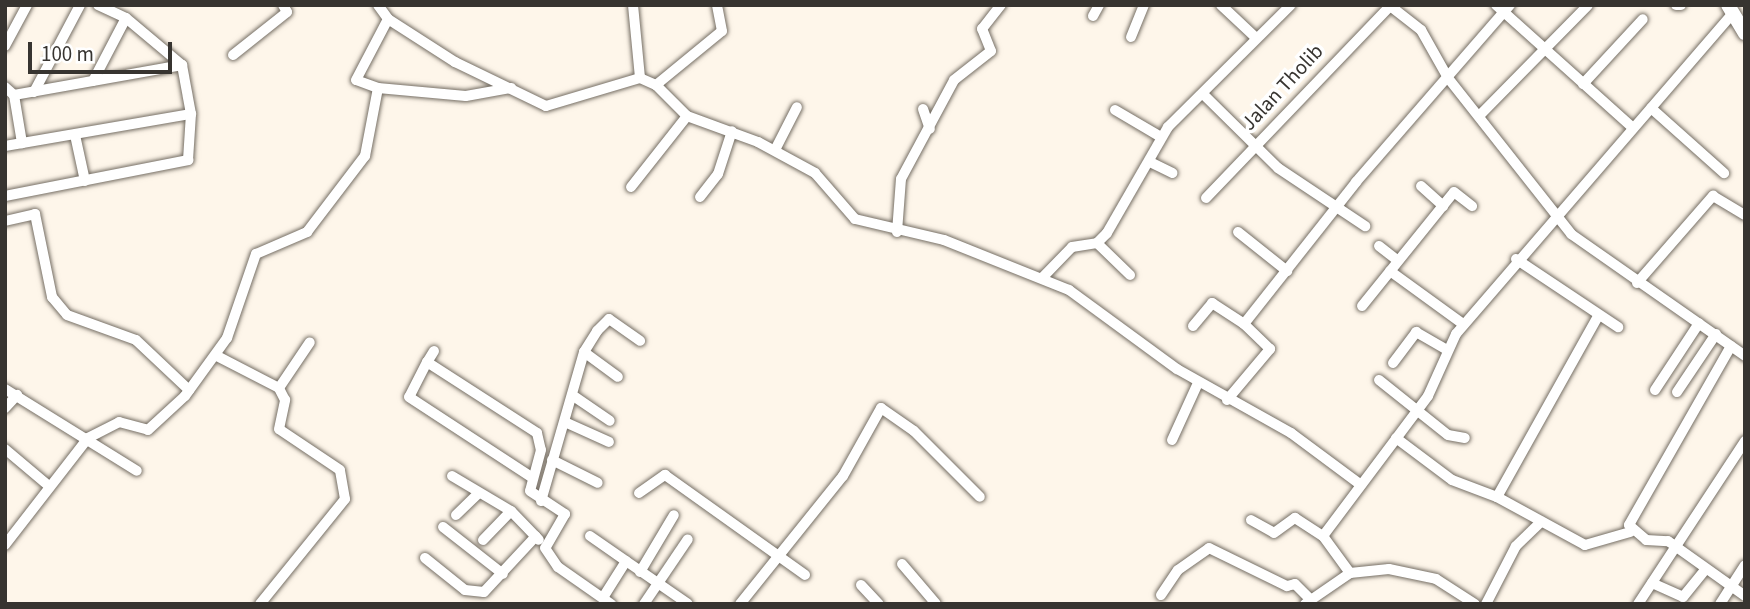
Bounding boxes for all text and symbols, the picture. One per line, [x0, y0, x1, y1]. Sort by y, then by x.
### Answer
scale bar [32, 28, 175, 72]
text: 100 m [41, 39, 94, 69]
street label: Jalan Tholib [1236, 39, 1328, 135]

